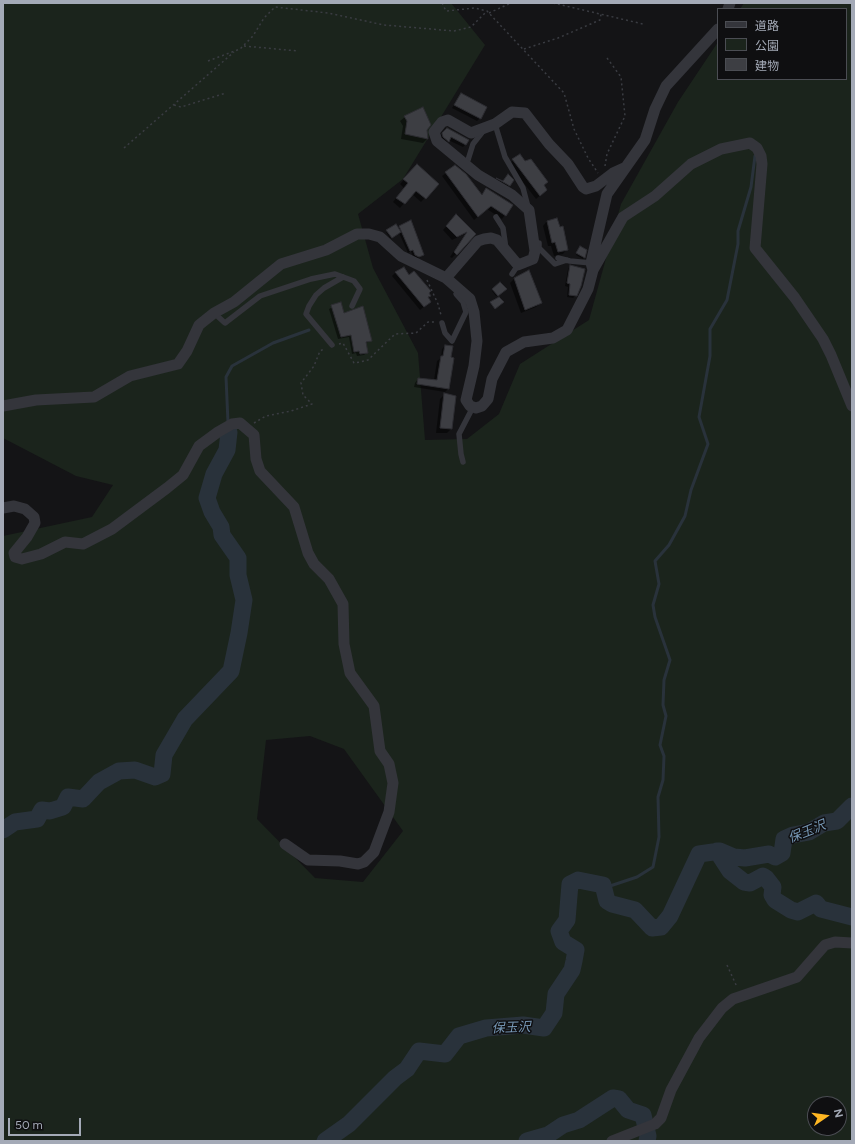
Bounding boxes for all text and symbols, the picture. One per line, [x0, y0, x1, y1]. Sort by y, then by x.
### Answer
legend [717, 8, 847, 80]
text: 道路 [755, 19, 779, 33]
text: 公園 [755, 39, 779, 53]
text: 建物 [755, 59, 779, 73]
water label: 保玉沢 [786, 817, 828, 847]
water label: 保玉沢 [491, 1020, 531, 1036]
north arrow [807, 1096, 847, 1136]
text: N [831, 1108, 845, 1119]
scale bar [10, 1110, 83, 1136]
text: 50 m [15, 1118, 43, 1132]

